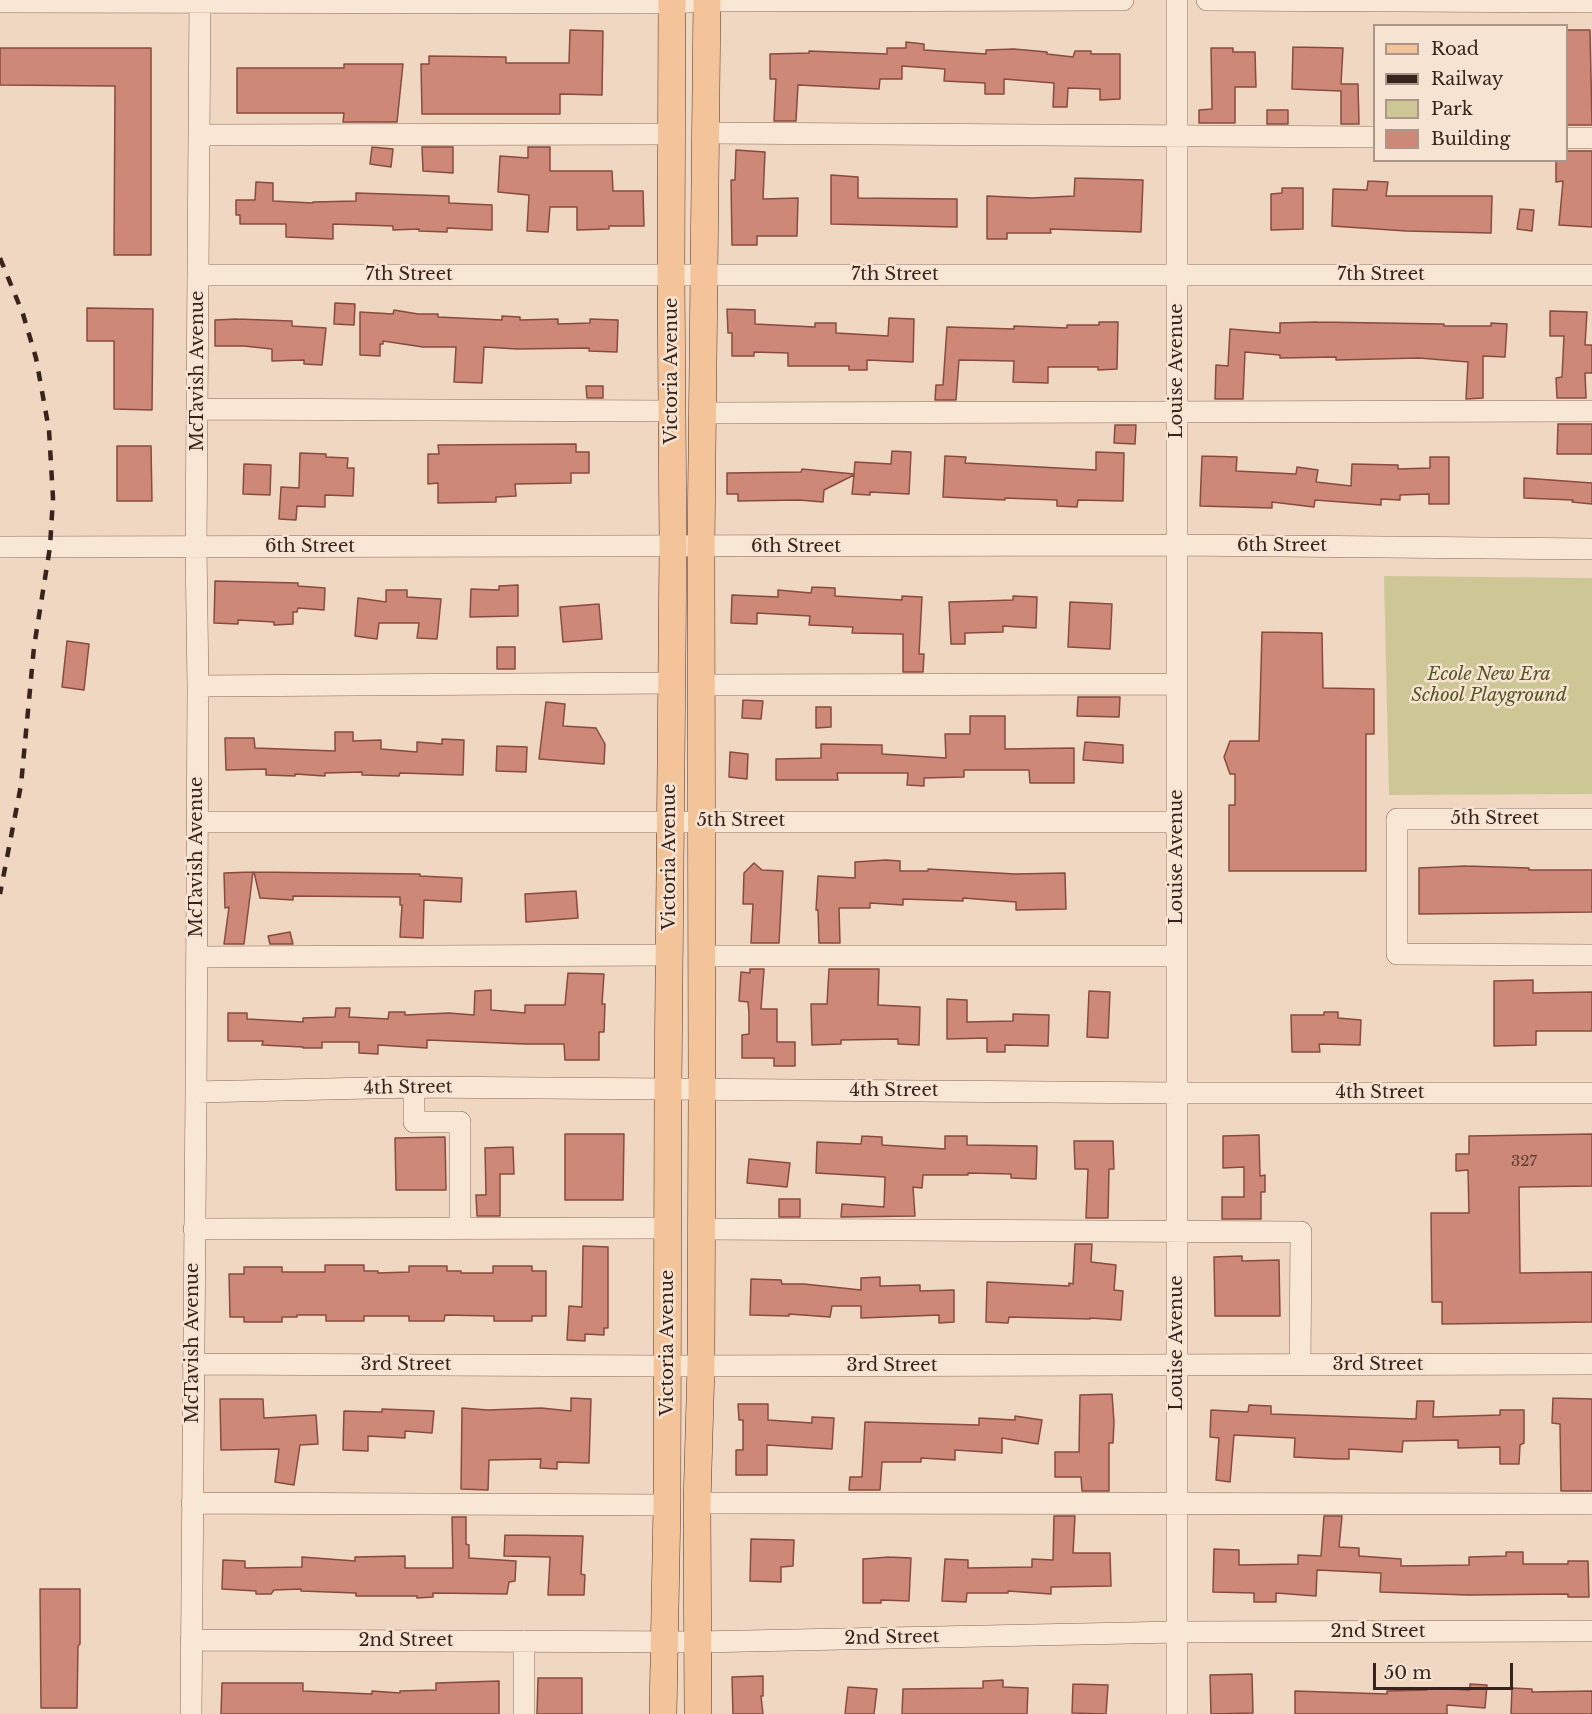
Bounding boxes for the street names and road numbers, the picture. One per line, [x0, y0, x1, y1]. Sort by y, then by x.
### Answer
street label: 7th Street [365, 264, 453, 286]
street label: 7th Street [851, 264, 939, 286]
street label: 7th Street [1337, 264, 1425, 286]
street label: McTavish Avenue [187, 291, 209, 451]
street label: Victoria Avenue [661, 298, 683, 444]
street label: Louise Avenue [1166, 303, 1188, 439]
street label: 6th Street [1237, 535, 1327, 557]
street label: 6th Street [265, 536, 355, 558]
street label: 6th Street [751, 536, 841, 558]
street label: McTavish Avenue [186, 777, 208, 937]
street label: Victoria Avenue [659, 784, 681, 930]
street label: Louise Avenue [1166, 789, 1188, 925]
street label: 5th Street [1451, 808, 1539, 830]
street label: 5th Street [697, 810, 785, 832]
street label: 4th Street [363, 1076, 453, 1100]
street label: 4th Street [849, 1080, 939, 1102]
street label: 4th Street [1335, 1082, 1425, 1104]
street label: McTavish Avenue [182, 1263, 204, 1423]
street label: Victoria Avenue [657, 1270, 679, 1416]
street label: Louise Avenue [1166, 1275, 1188, 1411]
street label: 3rd Street [361, 1354, 451, 1376]
street label: 3rd Street [1333, 1354, 1423, 1376]
street label: 3rd Street [847, 1355, 937, 1377]
street label: 2nd Street [1331, 1621, 1425, 1643]
street label: 2nd Street [844, 1626, 940, 1650]
street label: 2nd Street [359, 1630, 453, 1652]

